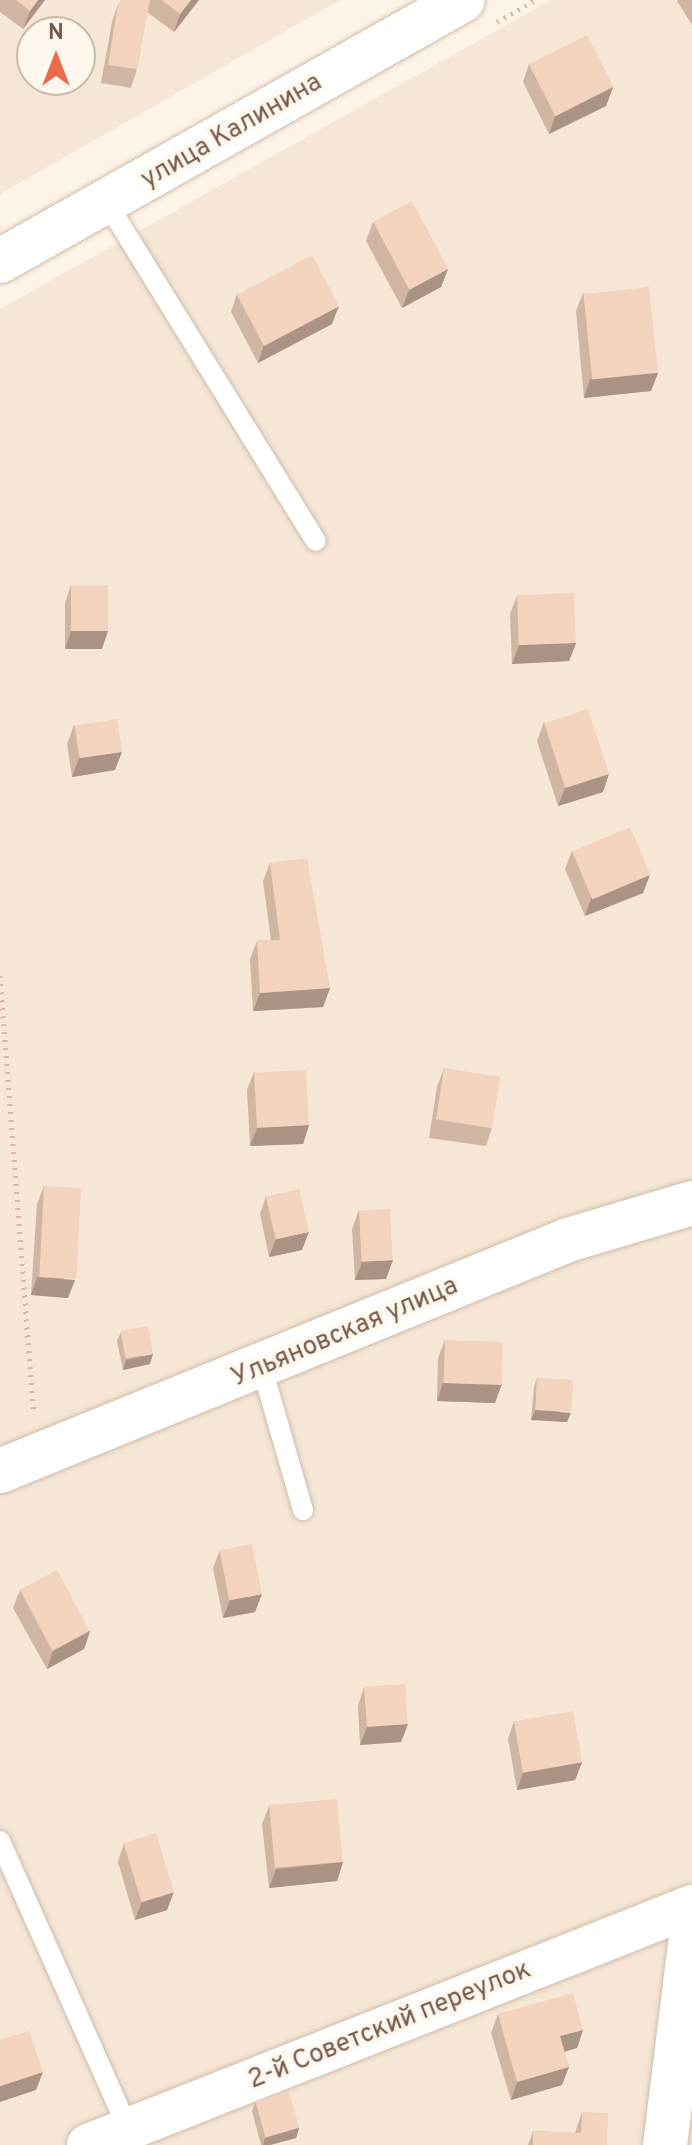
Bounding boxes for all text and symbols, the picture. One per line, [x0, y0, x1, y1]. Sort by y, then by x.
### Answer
north arrow [16, 16, 96, 96]
text: N [48, 20, 64, 47]
street label: улица Калинина [136, 68, 328, 196]
street label: Ульяновская улица [227, 1271, 463, 1395]
street label: 2-й Советский переулок [244, 1955, 536, 2097]

